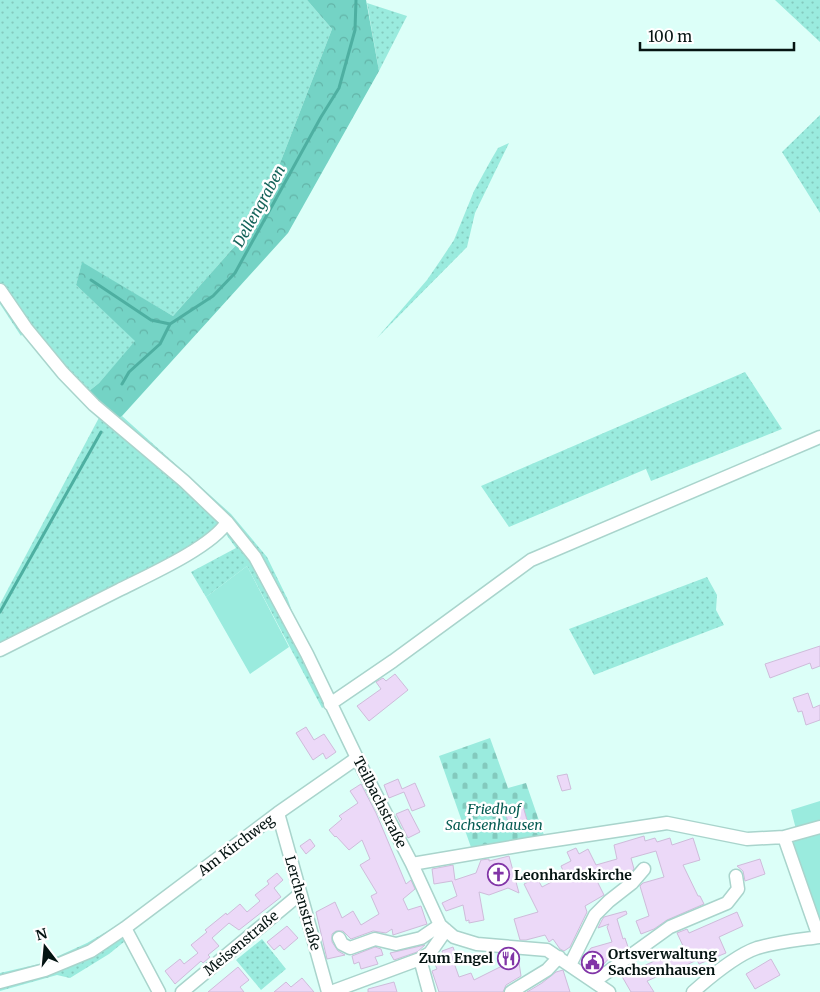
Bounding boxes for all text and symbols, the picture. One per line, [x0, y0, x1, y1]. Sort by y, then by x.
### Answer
scale bar [640, 20, 794, 52]
text: 100 m [648, 27, 692, 46]
water label: Dellengraben [228, 162, 289, 251]
street label: Teilbachstraße [349, 753, 411, 851]
park label: Friedhof Sachsenhausen [445, 800, 543, 834]
street label: Am Kirchweg [193, 810, 278, 880]
street label: Lerchenstraße [281, 854, 325, 952]
church icon: Leonhardskirche [486, 863, 510, 887]
place label: Leonhardskirche [514, 866, 632, 884]
street label: Meisenstraße [200, 907, 282, 979]
north arrow [20, 922, 70, 972]
text: N [34, 924, 49, 945]
place label: Ortsverwaltung Sachsenhausen [608, 945, 717, 979]
restaurant icon: Zum Engel [497, 946, 521, 970]
place label: Zum Engel [419, 949, 493, 967]
public building icon: Ortsverwaltung Sachsenhausen [580, 950, 604, 974]

